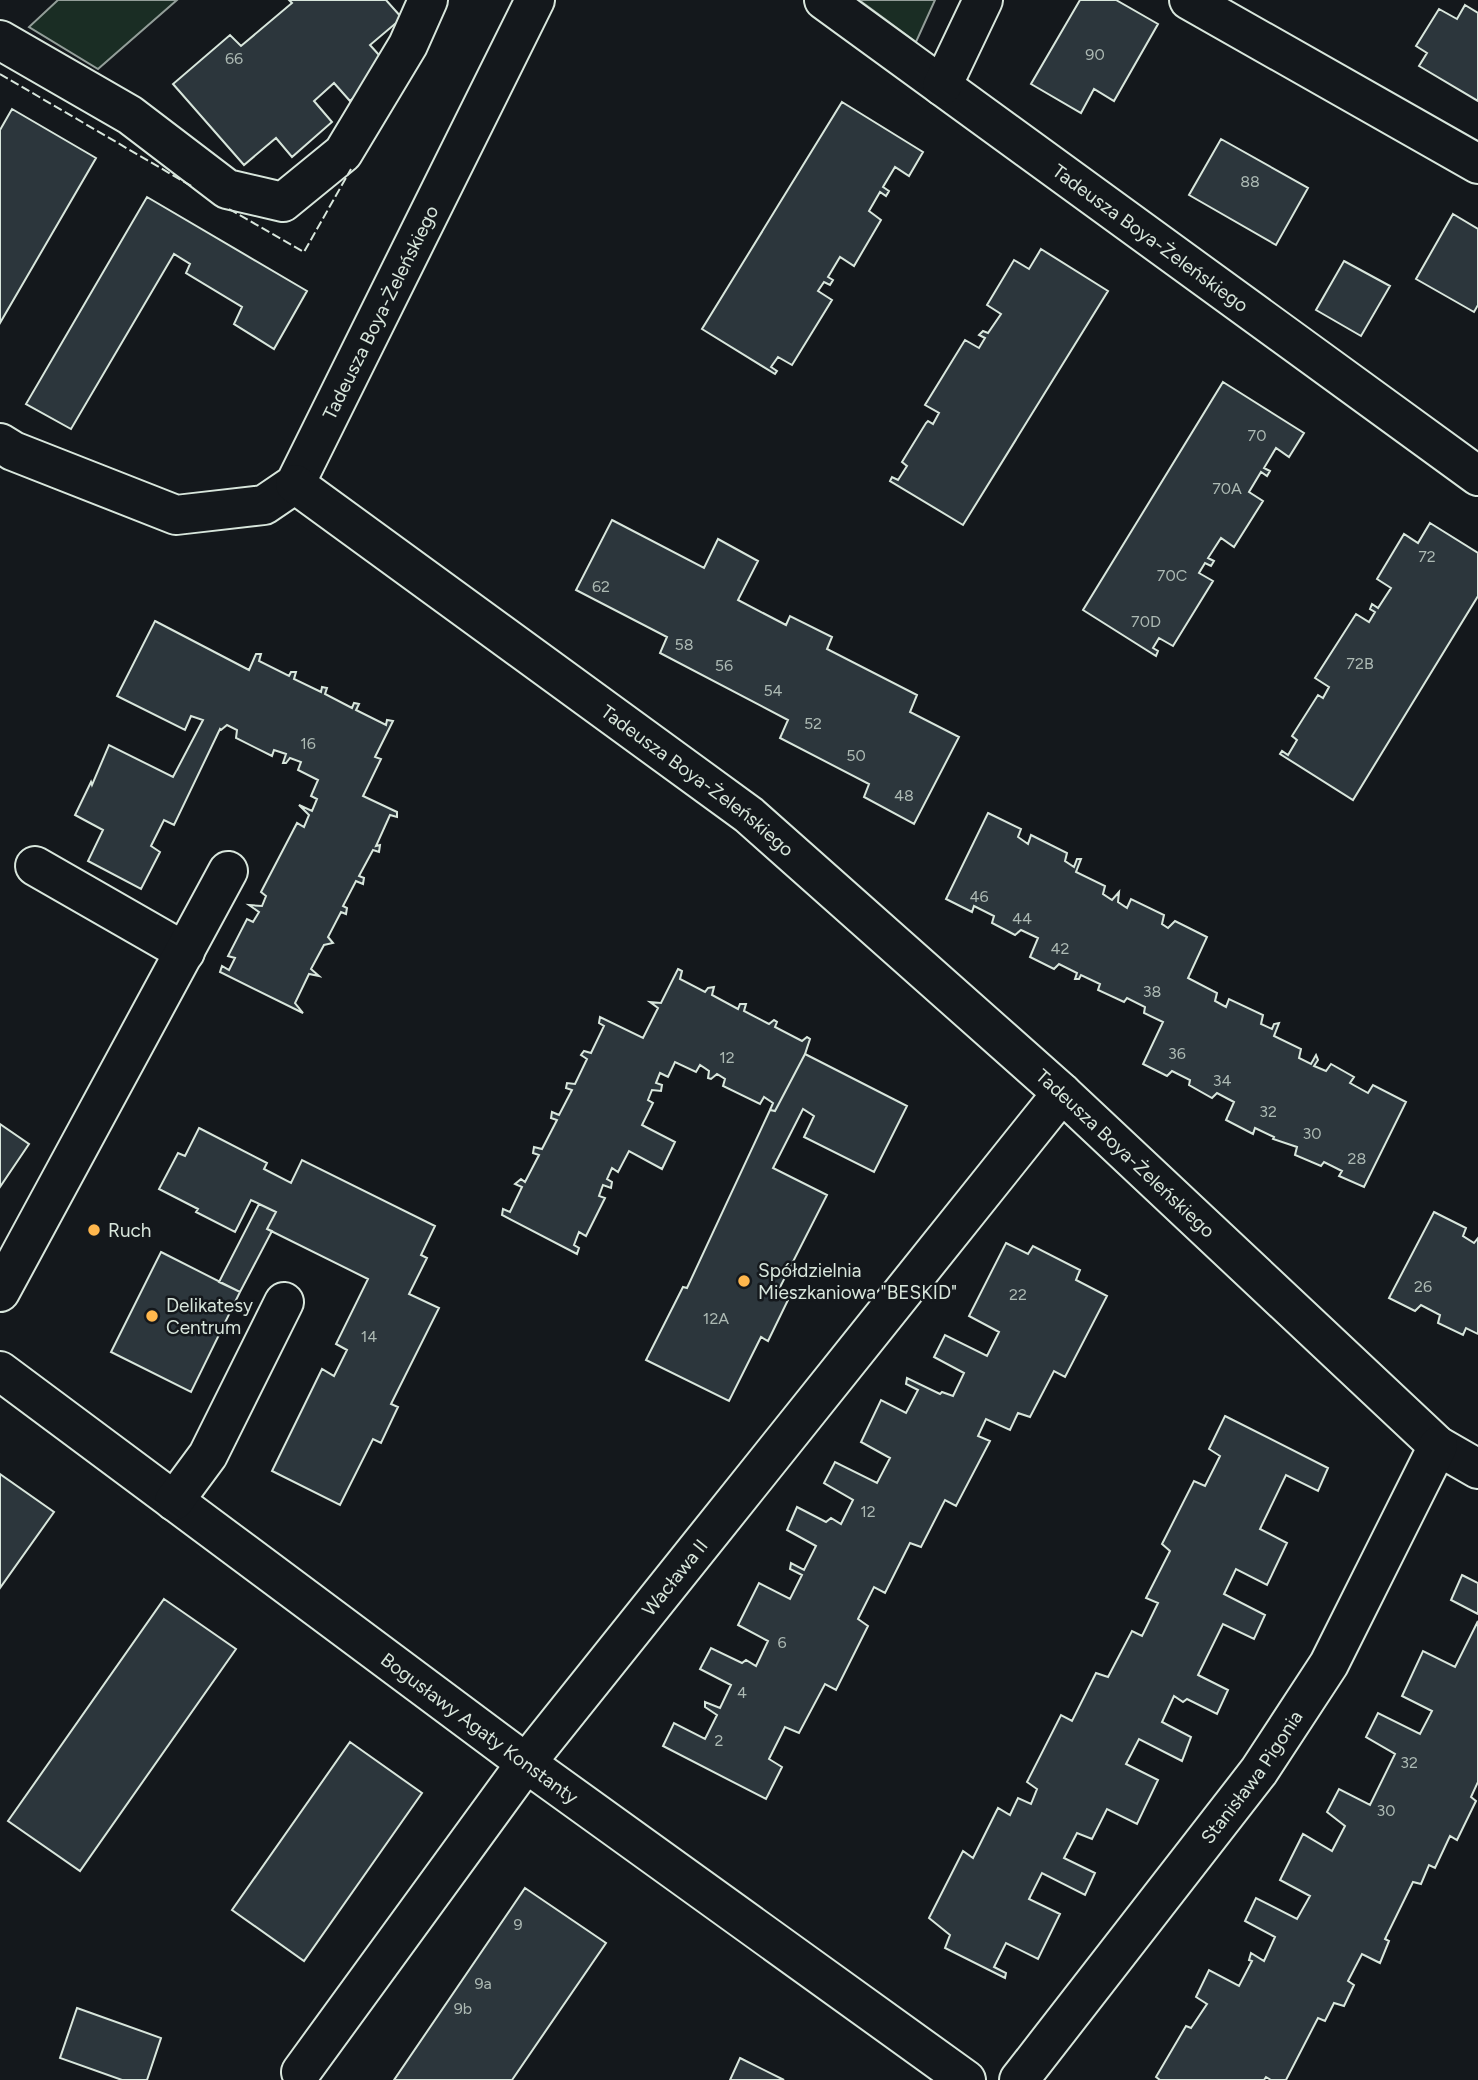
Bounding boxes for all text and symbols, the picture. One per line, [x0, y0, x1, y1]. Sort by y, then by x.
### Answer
house number: 90 [1085, 45, 1105, 64]
house number: 66 [225, 49, 243, 68]
street label: Tadeusza Boya-Żeleńskiego [1048, 159, 1253, 317]
house number: 88 [1240, 172, 1260, 191]
street label: Tadeusza Boya-Żeleńskiego [317, 201, 443, 423]
house number: 70 [1248, 426, 1266, 445]
house number: 70A [1212, 479, 1242, 498]
house number: 72 [1418, 547, 1436, 566]
house number: 70C [1157, 566, 1187, 585]
house number: 62 [592, 577, 610, 596]
house number: 70D [1131, 612, 1161, 631]
house number: 58 [674, 635, 694, 654]
house number: 72B [1346, 654, 1374, 673]
house number: 56 [715, 656, 733, 675]
house number: 54 [763, 681, 783, 700]
street label: Tadeusza Boya-Żeleńskiego [597, 700, 799, 861]
house number: 52 [804, 714, 822, 733]
house number: 16 [300, 734, 316, 753]
house number: 50 [846, 746, 866, 765]
house number: 48 [894, 786, 914, 805]
house number: 46 [970, 887, 989, 906]
house number: 44 [1012, 909, 1032, 928]
house number: 42 [1051, 939, 1069, 958]
house number: 38 [1143, 982, 1161, 1001]
house number: 36 [1168, 1044, 1186, 1063]
house number: 12 [719, 1048, 735, 1067]
street label: Tadeusza Boya-Żeleńskiego [1031, 1064, 1220, 1242]
house number: 34 [1213, 1071, 1231, 1090]
house number: 32 [1259, 1102, 1277, 1121]
house number: 30 [1303, 1124, 1321, 1143]
house number: 28 [1348, 1149, 1366, 1168]
place label: Ruch [108, 1219, 151, 1242]
marker: Ruch [86, 1222, 102, 1238]
place label: Spółdzielnia Mieszkaniowa "BESKID" [758, 1259, 957, 1304]
marker: Spółdzielnia Mieszkaniowa "BESKID" [736, 1273, 752, 1289]
house number: 26 [1414, 1277, 1432, 1296]
house number: 22 [1009, 1285, 1027, 1304]
place label: Delikatesy Centrum [166, 1294, 253, 1339]
marker: Delikatesy Centrum [144, 1308, 160, 1324]
house number: 12A [703, 1309, 729, 1328]
house number: 14 [361, 1327, 377, 1346]
house number: 12 [860, 1502, 876, 1521]
street label: Wacława II [637, 1534, 712, 1620]
house number: 6 [777, 1633, 787, 1652]
street label: Bogusławy Agaty Konstanty [376, 1647, 583, 1809]
house number: 4 [737, 1683, 747, 1702]
street label: Stanisława Pigonia [1196, 1706, 1307, 1848]
house number: 2 [715, 1731, 723, 1750]
house number: 32 [1400, 1753, 1418, 1772]
house number: 30 [1377, 1801, 1395, 1820]
house number: 9 [513, 1915, 523, 1934]
house number: 9a [474, 1974, 492, 1993]
house number: 9b [454, 1999, 472, 2018]

